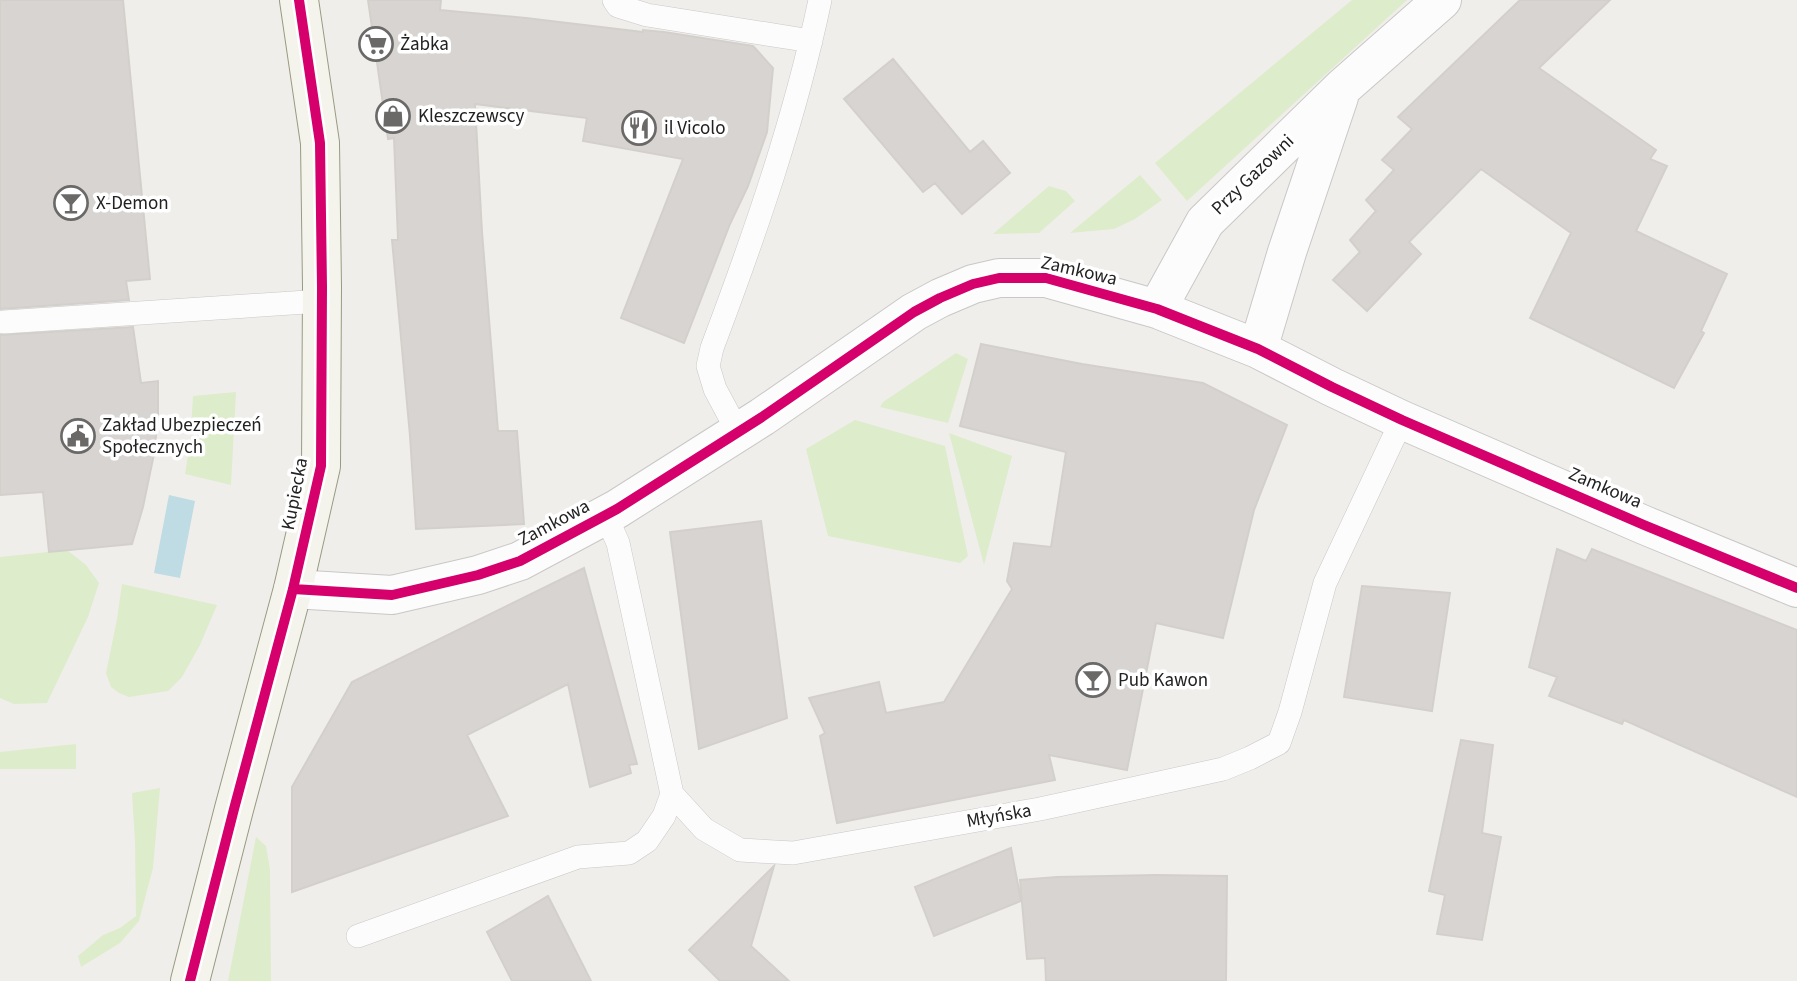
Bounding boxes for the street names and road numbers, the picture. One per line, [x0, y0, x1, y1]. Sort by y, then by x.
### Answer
street label: Przy Gazowni [1205, 128, 1301, 222]
street label: Zamkowa [1038, 249, 1120, 293]
street label: Kupiecka [275, 456, 315, 532]
street label: Zamkowa [1564, 460, 1646, 516]
street label: Zamkowa [513, 493, 595, 553]
street label: Młyńska [964, 797, 1034, 835]

